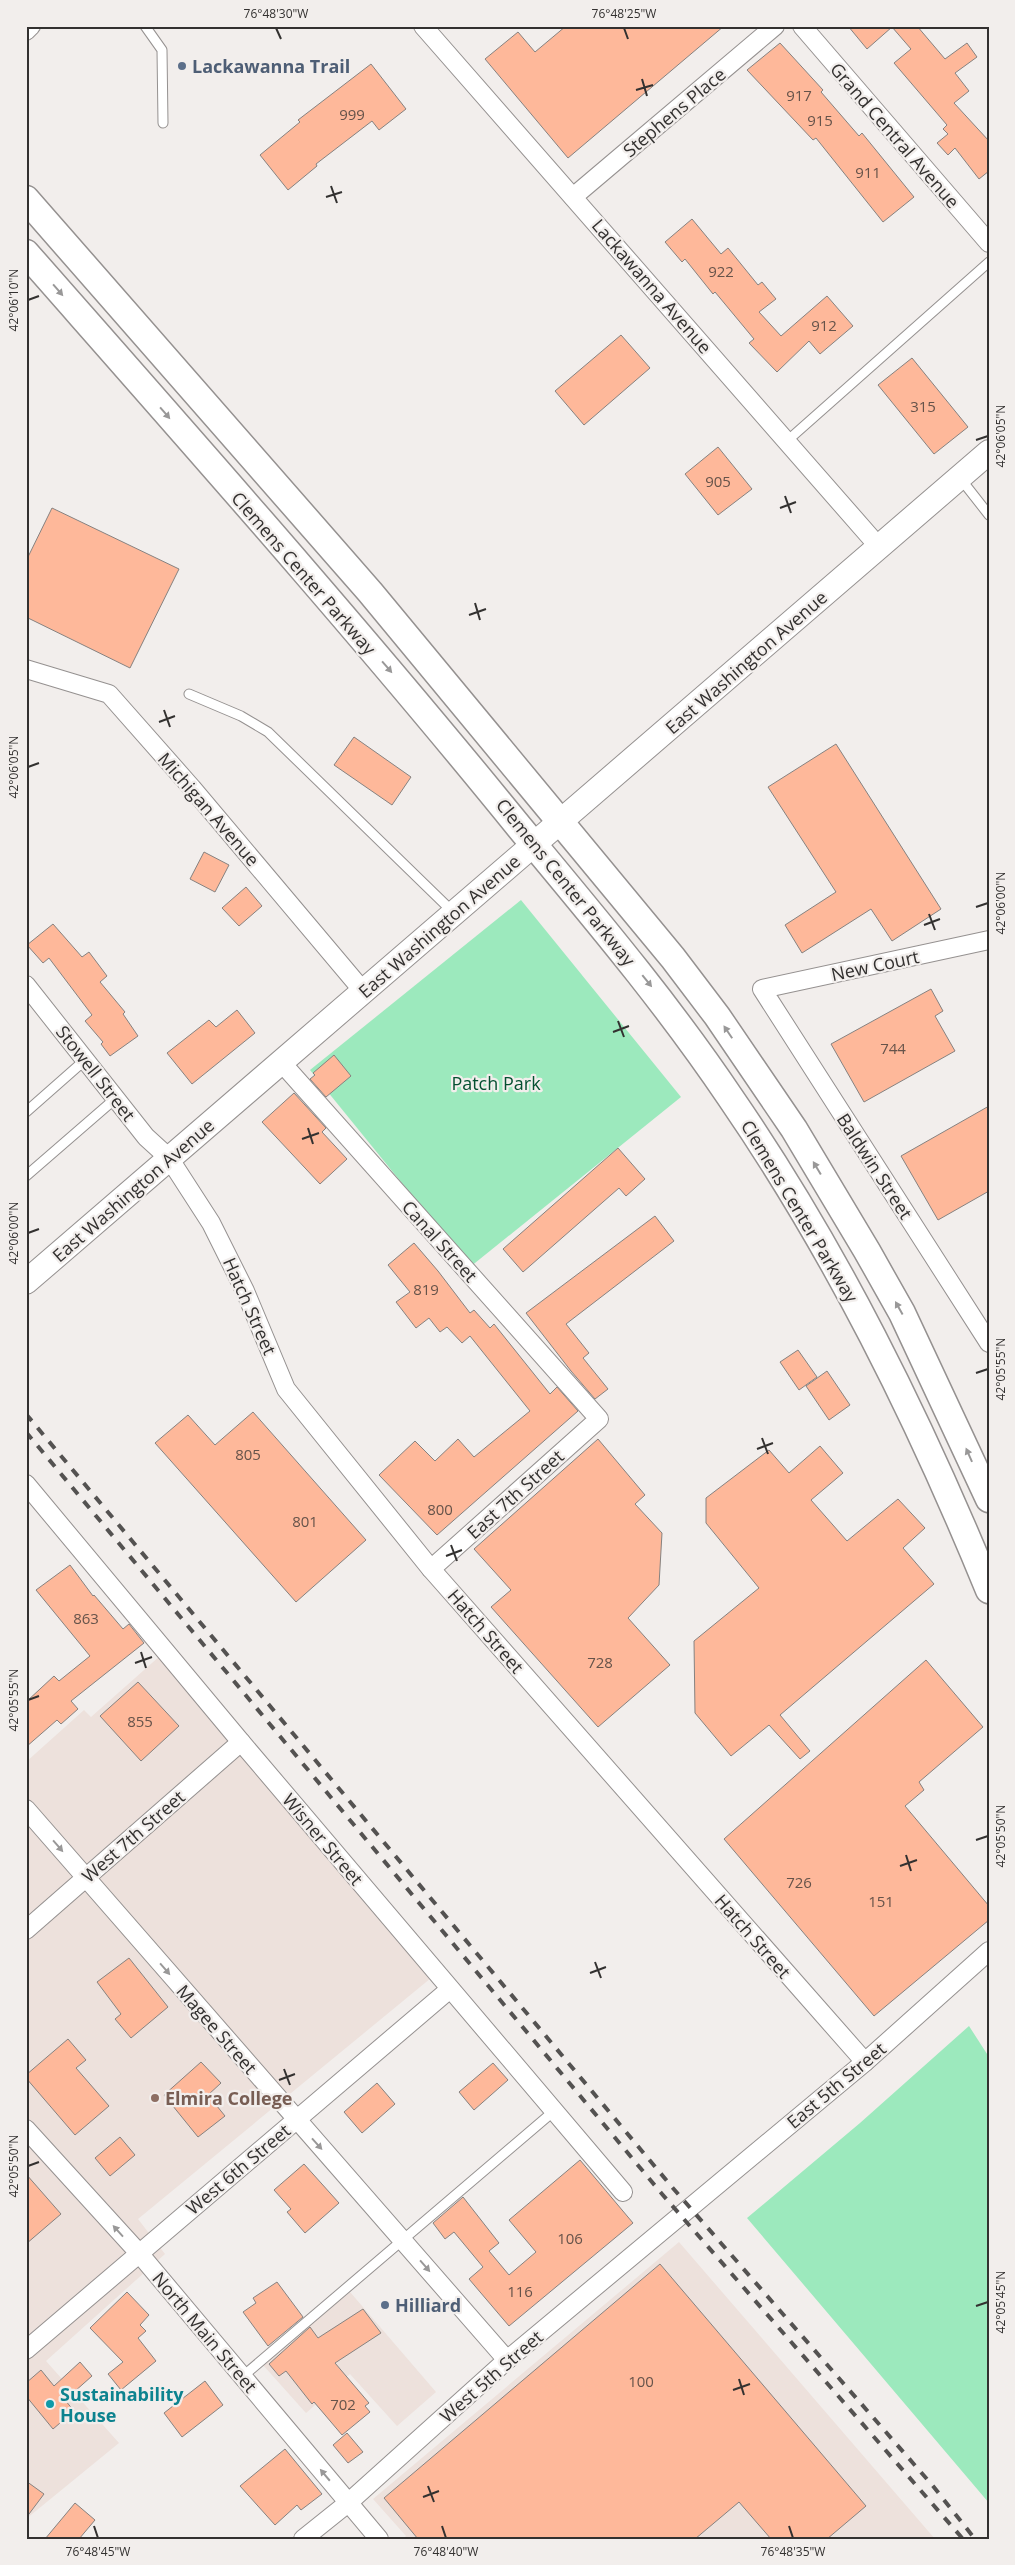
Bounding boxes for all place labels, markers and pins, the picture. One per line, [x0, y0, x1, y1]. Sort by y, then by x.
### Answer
place label: Lackawanna Trail [192, 54, 350, 78]
marker: Lackawanna Trail [176, 60, 188, 72]
place label: Elmira College [165, 2086, 293, 2110]
marker: Elmira College [149, 2092, 161, 2104]
place label: Hilliard [395, 2293, 461, 2317]
marker: Hilliard [379, 2299, 391, 2311]
place label: Sustainability House [60, 2382, 184, 2427]
marker: Sustainability House [44, 2398, 56, 2410]

